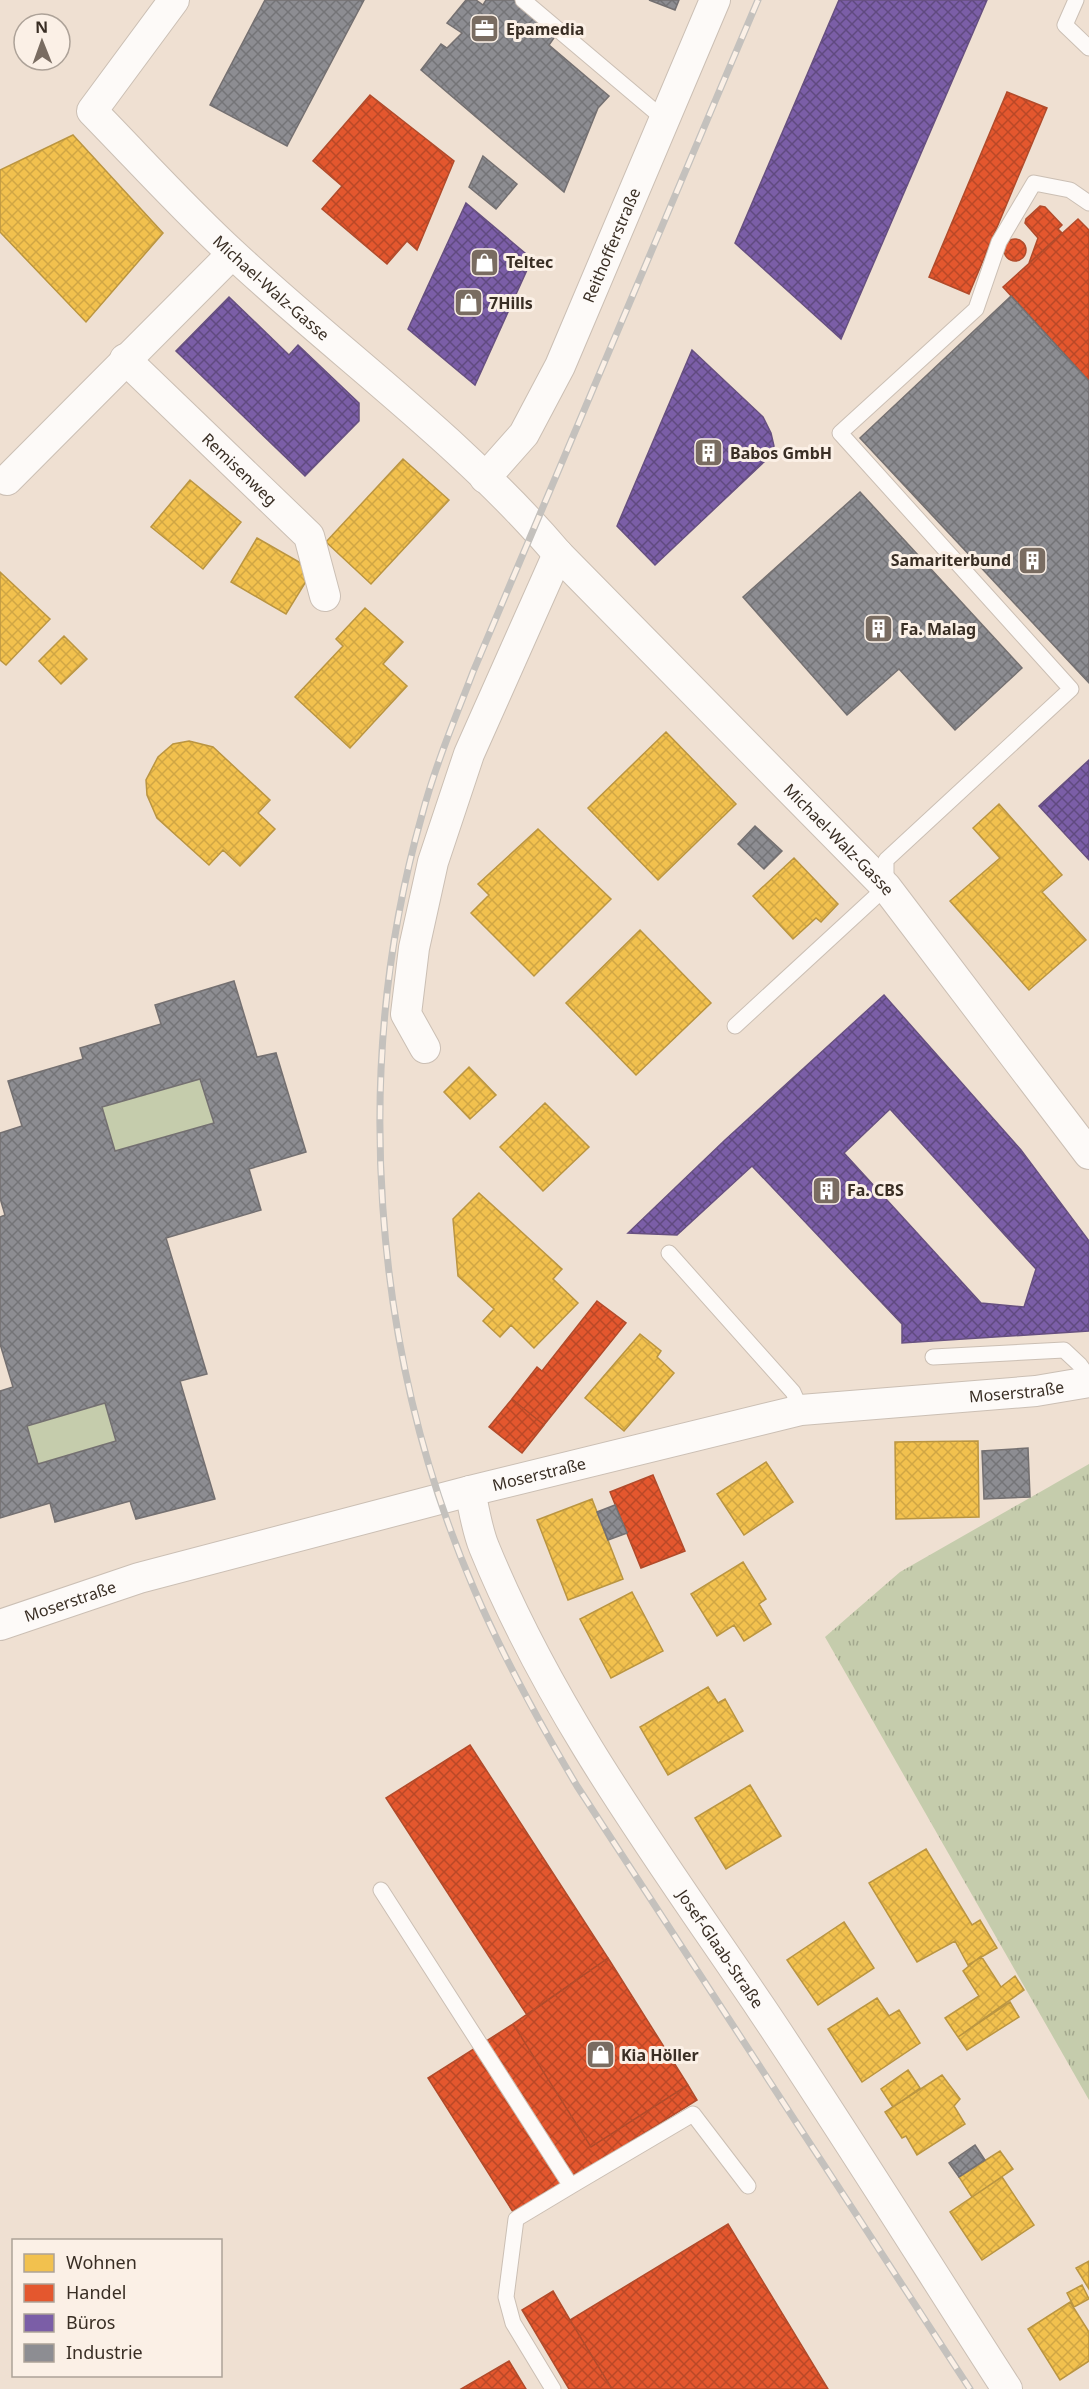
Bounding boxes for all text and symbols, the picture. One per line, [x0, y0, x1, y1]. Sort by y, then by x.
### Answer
north arrow [12, 12, 72, 72]
office icon: Epamedia [469, 13, 501, 45]
text: N [35, 16, 48, 38]
place label: Epamedia [506, 18, 584, 40]
street label: Reithofferstraße [577, 184, 645, 306]
street label: Michael-Walz-Gasse [208, 230, 334, 346]
shop icon: Teltec [469, 246, 501, 278]
place label: Teltec [506, 251, 553, 273]
shop icon: 7Hills [452, 287, 484, 319]
place label: 7Hills [489, 292, 533, 314]
street label: Remisenweg [197, 428, 282, 510]
building icon: Babos GmbH [693, 437, 725, 469]
place label: Babos GmbH [730, 442, 832, 464]
building icon: Samariterbund [1016, 544, 1048, 576]
place label: Samariterbund [891, 549, 1011, 571]
building icon: Fa. Malag [863, 613, 895, 645]
place label: Fa. Malag [900, 618, 976, 640]
street label: Michael-Walz-Gasse [779, 779, 899, 900]
building icon: Fa. CBS [810, 1174, 842, 1206]
place label: Fa. CBS [847, 1179, 904, 1201]
street label: Moserstraße [968, 1375, 1066, 1407]
street label: Moserstraße [490, 1452, 588, 1496]
street label: Moserstraße [21, 1576, 119, 1627]
street label: Josef-Glaab-Straße [671, 1884, 769, 2012]
shop icon: Kia Höller [584, 2039, 616, 2071]
place label: Kia Höller [621, 2044, 699, 2066]
legend [12, 2239, 222, 2377]
text: Wohnen [66, 2250, 137, 2274]
text: Handel [66, 2280, 126, 2304]
text: Büros [66, 2310, 115, 2334]
text: Industrie [66, 2340, 143, 2364]

